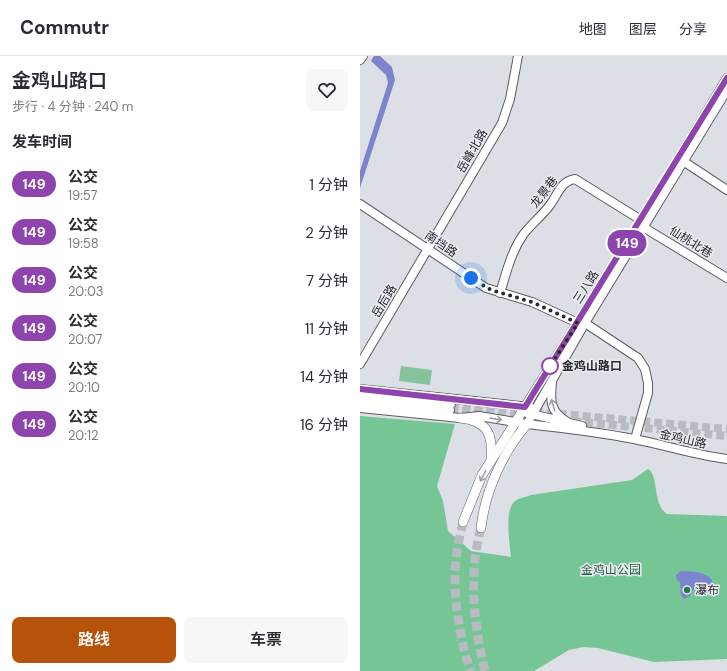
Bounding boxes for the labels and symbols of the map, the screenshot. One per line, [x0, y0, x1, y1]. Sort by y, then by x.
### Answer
street label: 岳峰北路 [453, 126, 491, 176]
street label: 龙景巷 [527, 173, 561, 211]
street label: 仙桃北巷 [666, 222, 716, 262]
street label: 南垱路 [422, 227, 460, 261]
line badge: 149 [604, 230, 650, 256]
street label: 三八路 [570, 267, 602, 307]
your location [461, 268, 481, 288]
street label: 岳后路 [368, 281, 400, 321]
marker: 金鸡山路口 [541, 357, 559, 375]
place label: 金鸡山路口 [562, 358, 622, 374]
one-way arrow [549, 399, 556, 412]
one-way arrow [489, 415, 502, 423]
street label: 金鸡山路 [658, 426, 708, 452]
one-way arrow [478, 469, 486, 481]
park label: 金鸡山公园 [581, 562, 641, 578]
place label: 瀑布 [695, 582, 719, 598]
marker: 瀑布 [682, 585, 692, 595]

